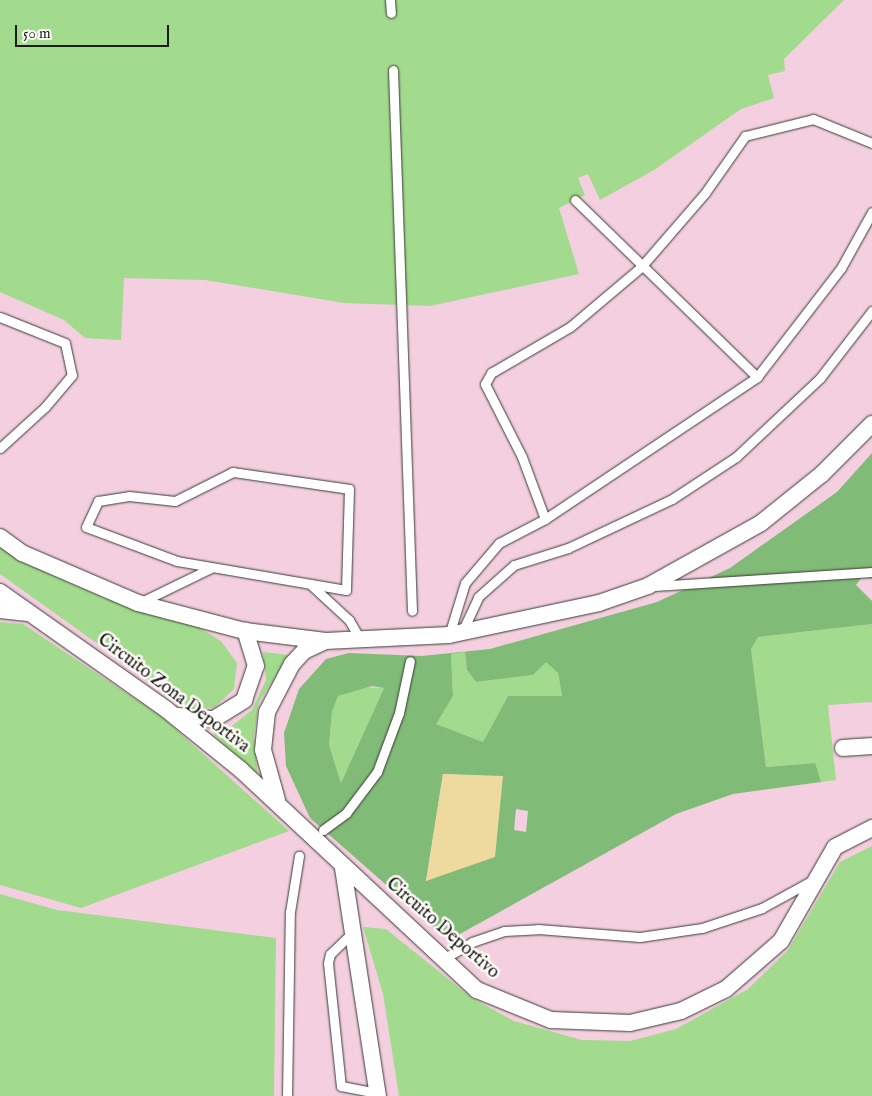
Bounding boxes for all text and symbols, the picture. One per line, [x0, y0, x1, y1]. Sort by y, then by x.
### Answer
scale bar [18, 15, 171, 47]
text: 50 m [23, 24, 51, 43]
street label: Circuito Zona Deportiva [93, 630, 253, 758]
street label: Circuito Deportivo [381, 874, 503, 984]

